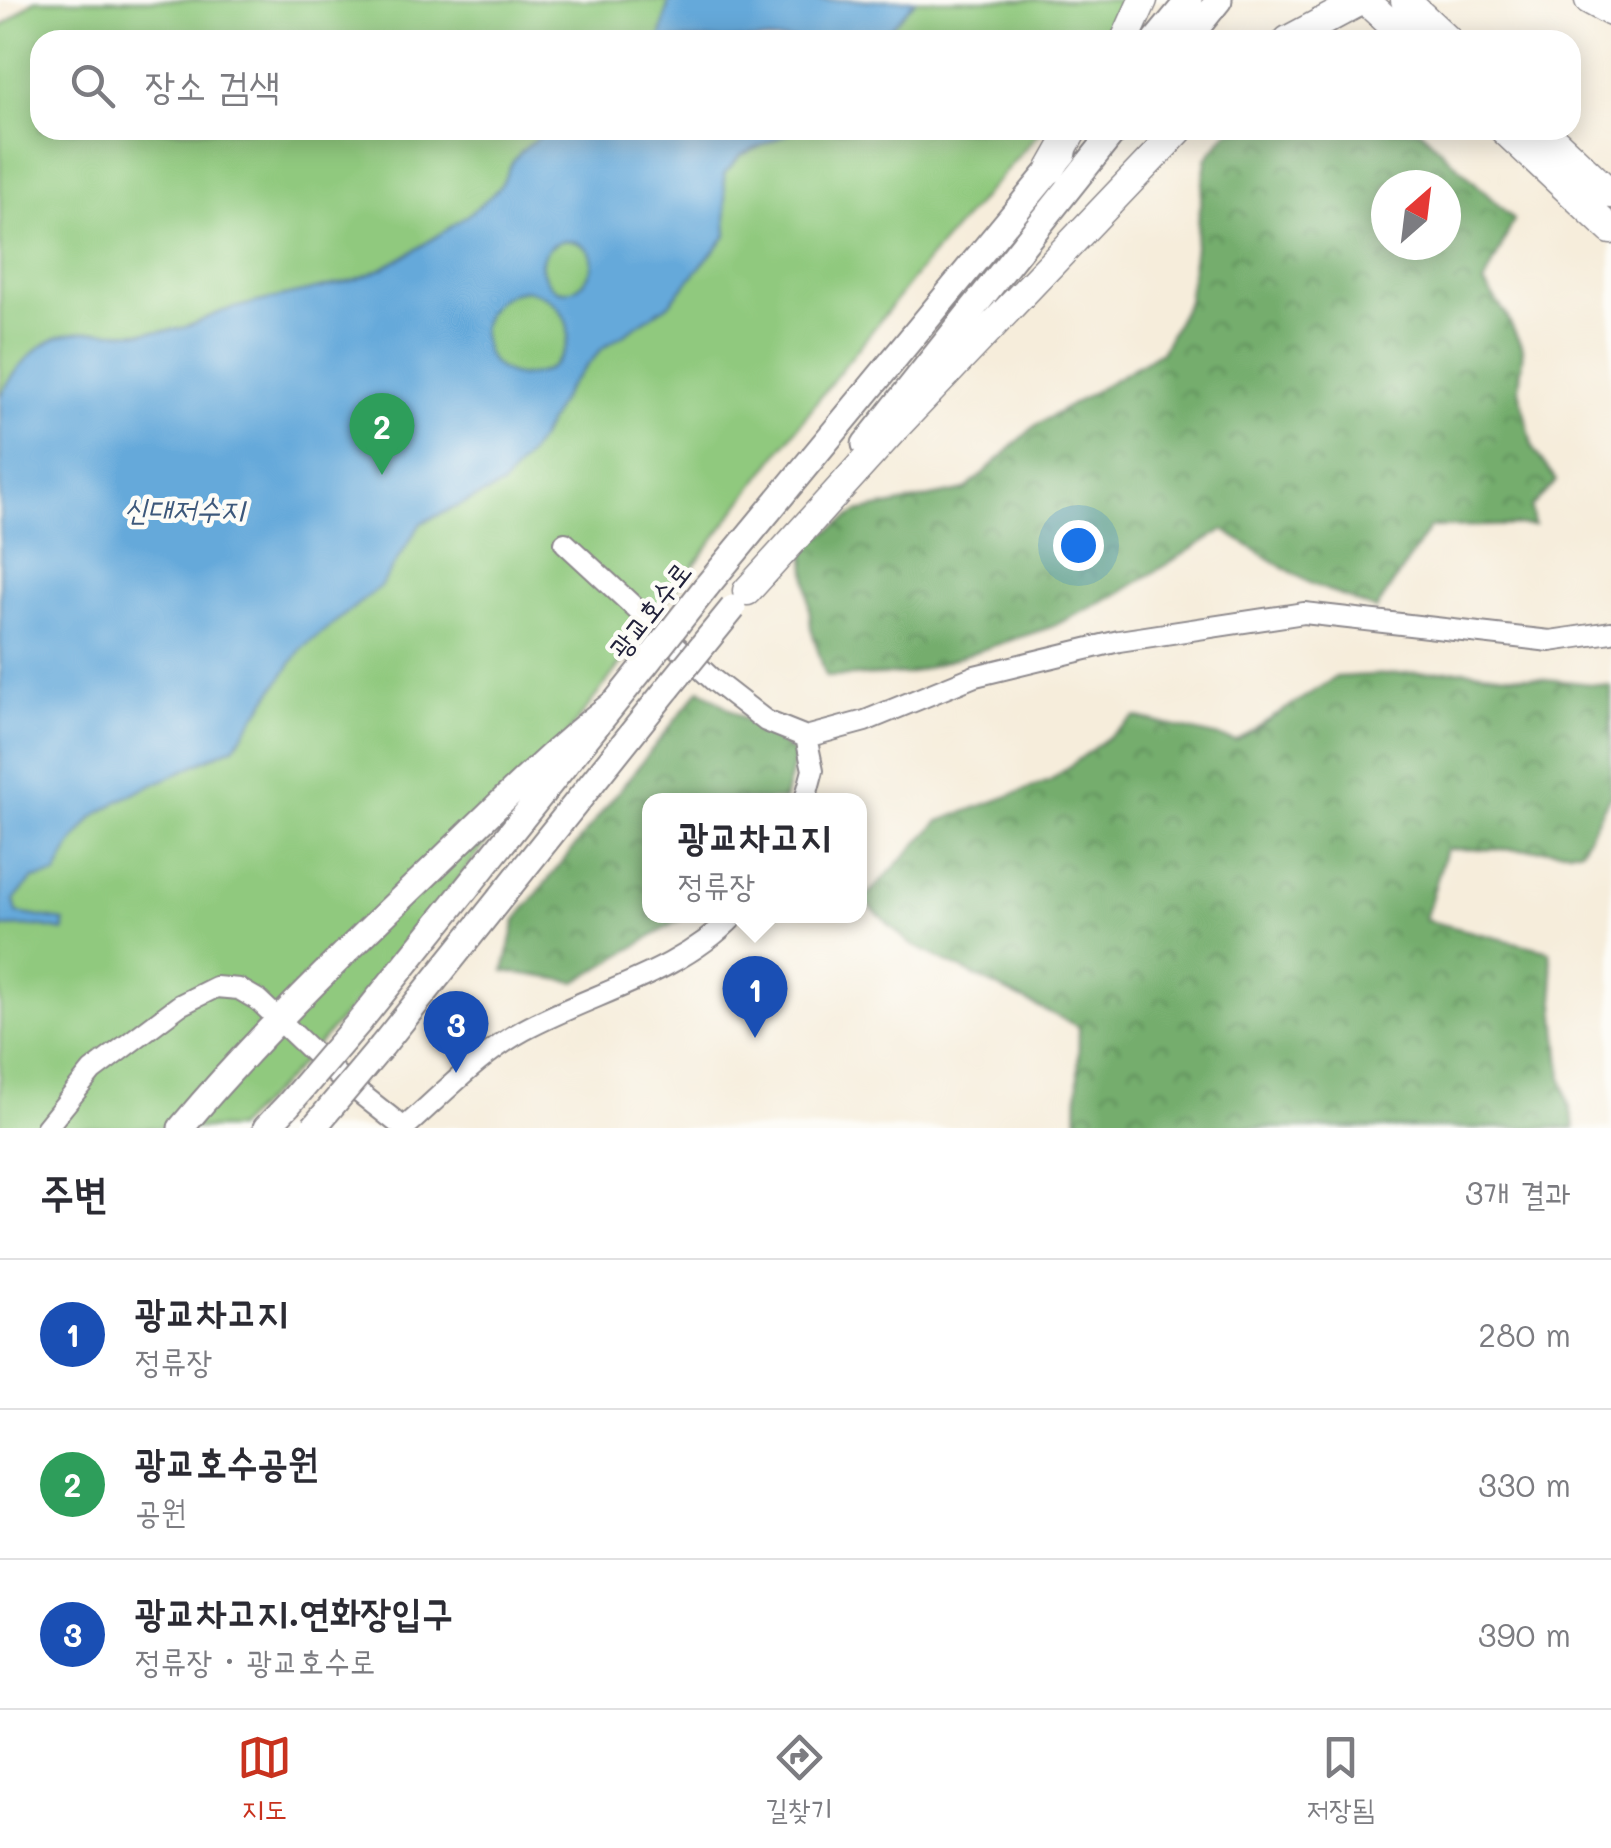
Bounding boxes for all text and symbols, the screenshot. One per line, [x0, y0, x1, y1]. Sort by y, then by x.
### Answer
search box [30, 30, 1581, 140]
icon: search [65, 58, 120, 113]
text: 장소 검색 [145, 59, 279, 109]
north arrow [1371, 170, 1461, 260]
pin: 2 [350, 392, 414, 475]
water label: 신대저수지 [124, 488, 247, 528]
your location [1053, 520, 1104, 571]
street label: 광교호수로 [600, 554, 698, 665]
popup [642, 793, 867, 923]
text: 광교차고지 [678, 810, 831, 860]
text: 정류장 [678, 863, 755, 905]
pin: 1 [722, 956, 788, 1038]
pin: 3 [424, 990, 488, 1073]
text: 주변 [40, 1164, 108, 1219]
text: 3개 결과 [1465, 1171, 1571, 1213]
text: 광교차고지 [135, 1286, 288, 1336]
text: 1 [65, 1313, 80, 1355]
text: 280 m [1478, 1313, 1571, 1355]
text: 정류장 [135, 1339, 212, 1381]
text: 광교호수공원 [135, 1436, 318, 1486]
text: 2 [64, 1463, 81, 1505]
text: 330 m [1478, 1463, 1571, 1505]
text: 공원 [135, 1489, 187, 1531]
text: 광교차고지.연화장입구 [135, 1586, 453, 1636]
text: 3 [63, 1613, 82, 1655]
text: 390 m [1478, 1613, 1571, 1655]
text: 정류장 · 광교호수로 [135, 1639, 375, 1681]
tab: 지도 [237, 1730, 292, 1829]
tab: 길찾기 [765, 1730, 833, 1829]
tab: 저장됨 [1307, 1730, 1374, 1829]

